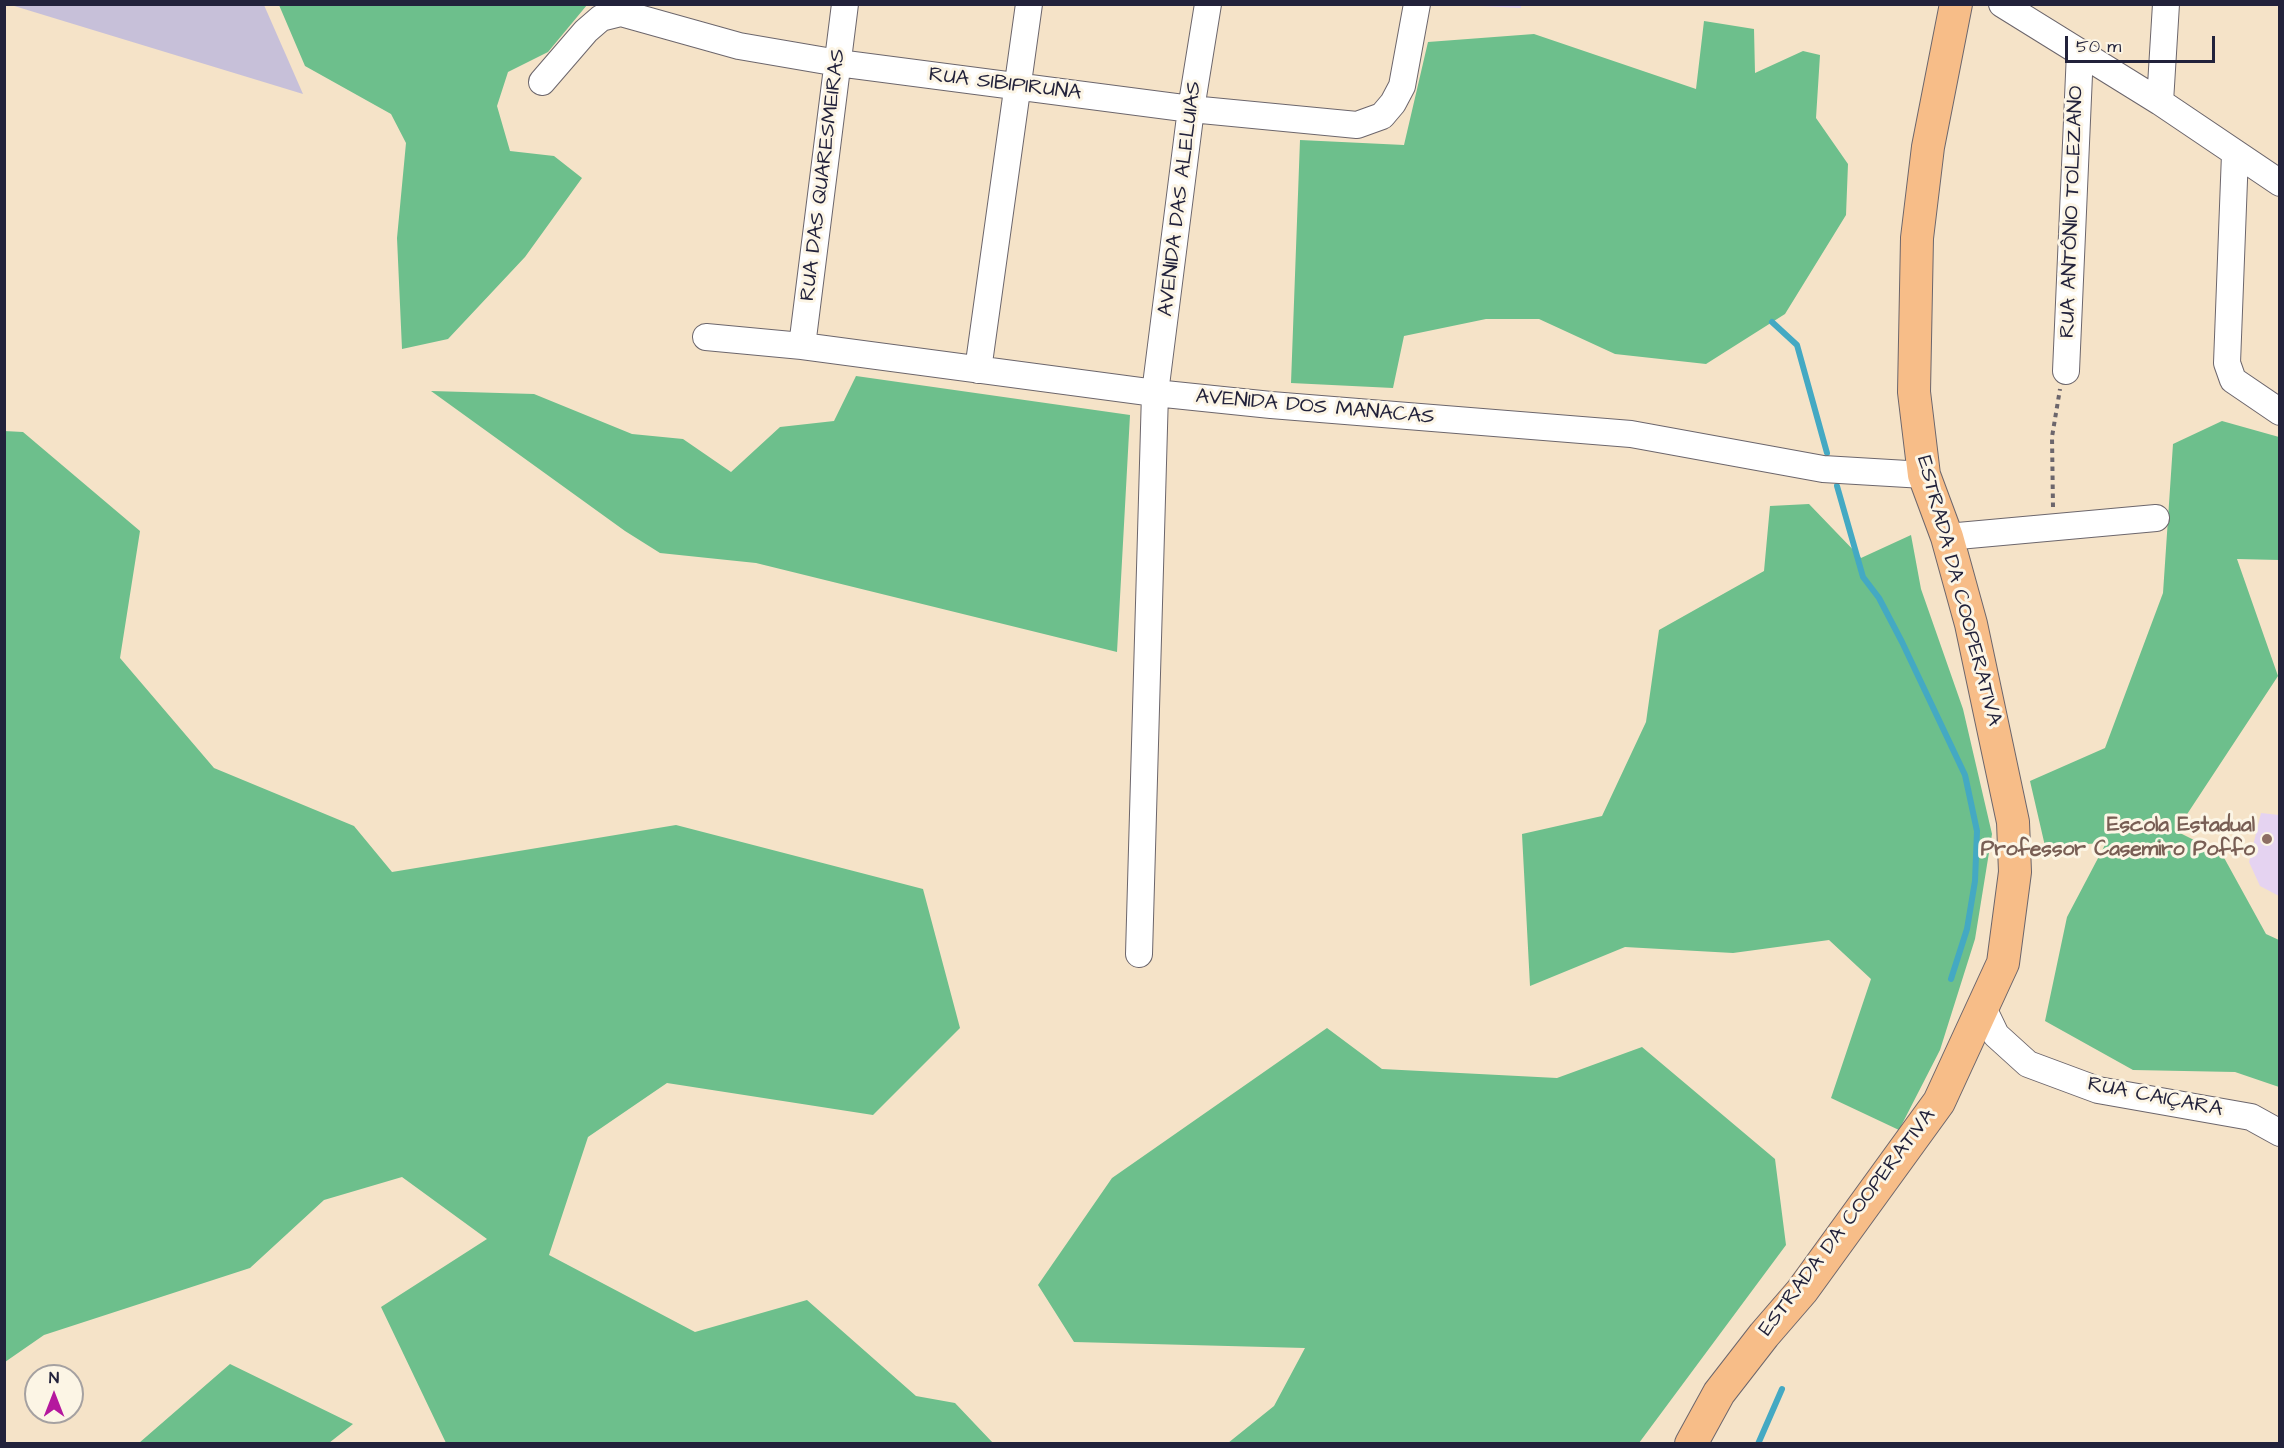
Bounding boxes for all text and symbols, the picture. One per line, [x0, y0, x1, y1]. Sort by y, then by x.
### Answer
scale bar [2068, 24, 2218, 62]
text: 50 m [2076, 34, 2121, 59]
street label: RUA DAS QUARESMEIRAS [796, 48, 852, 302]
street label: RUA SIBIPIRUNA [927, 63, 1083, 107]
street label: AVENIDA DAS ALELUIAS [1154, 80, 1208, 318]
street label: RUA ANTÔNIO TOLEZANO [2056, 85, 2090, 339]
street label: AVENIDA DOS MANACAS [1195, 385, 1435, 431]
street label: ESTRADA DA COOPERATIVA [1910, 453, 2006, 729]
place label: Escola Estadual Professor Casemiro Poffo [1981, 814, 2255, 864]
marker: Escola Estadual Professor Casemiro Poffo [2260, 832, 2274, 846]
street label: RUA CAIÇARA [2085, 1073, 2225, 1123]
street label: ESTRADA DA COOPERATIVA [1754, 1104, 1942, 1342]
north arrow [24, 1364, 84, 1424]
text: N [49, 1367, 59, 1389]

